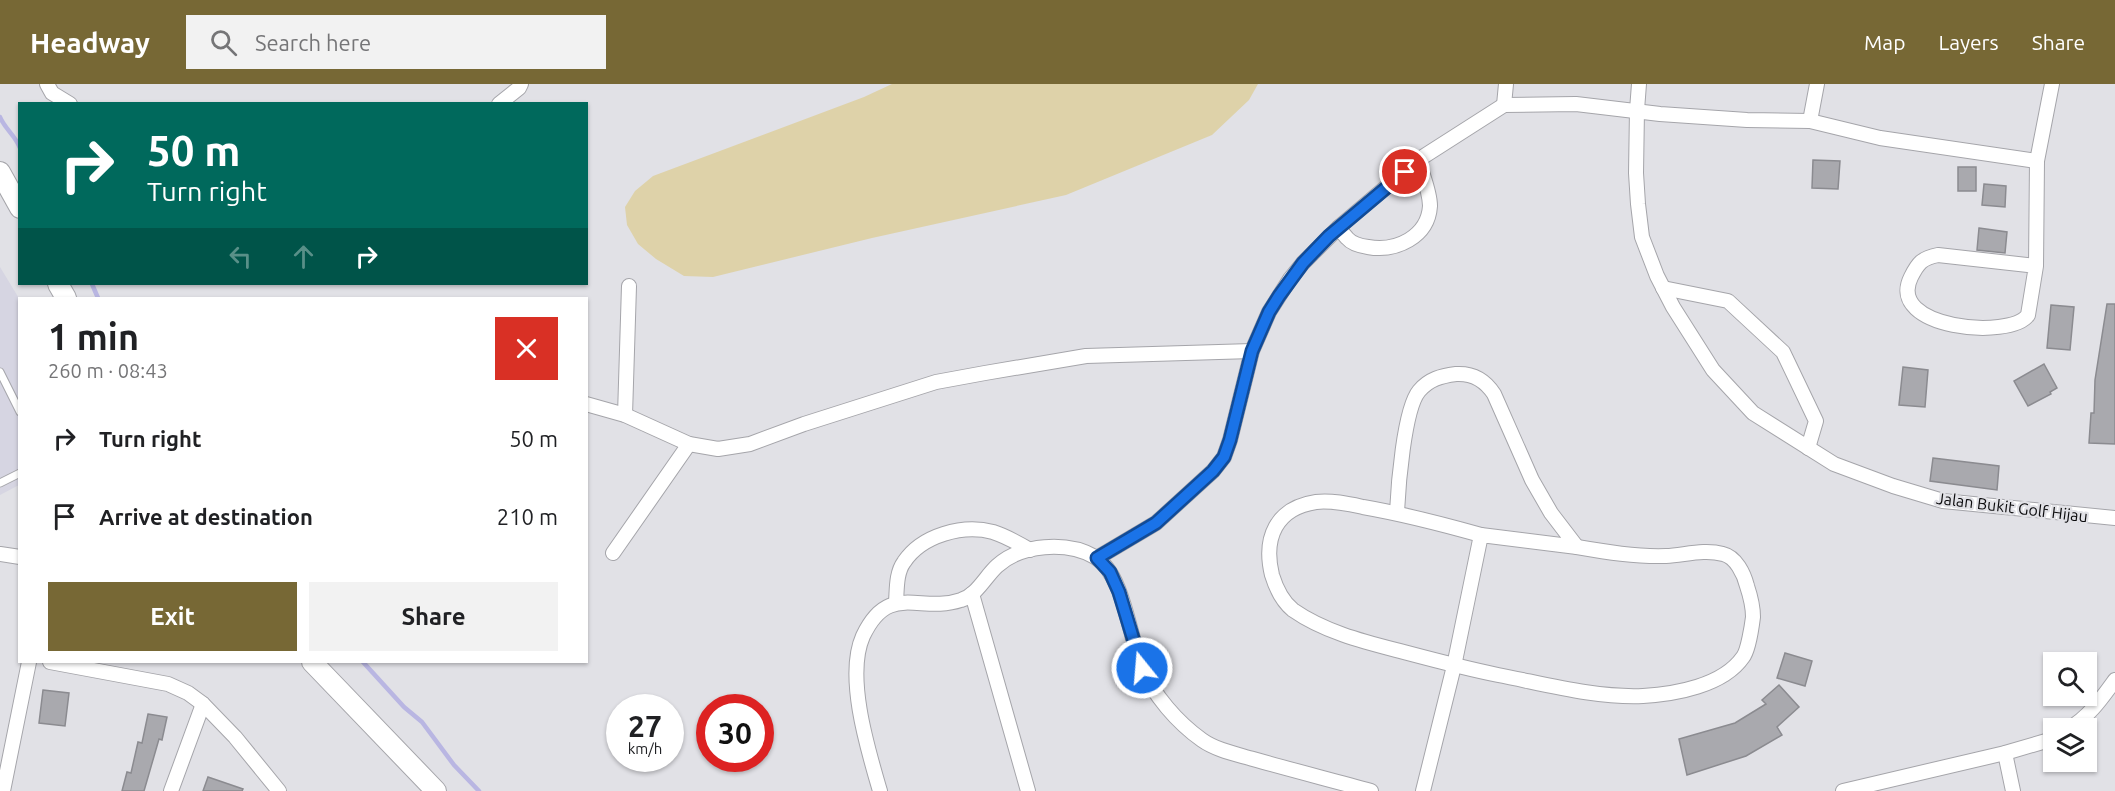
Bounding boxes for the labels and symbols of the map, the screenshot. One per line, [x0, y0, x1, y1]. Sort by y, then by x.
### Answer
pin [1379, 146, 1430, 197]
street label: Jalan Bukit Golf Hijau [1935, 489, 2089, 525]
position arrow [1110, 636, 1174, 700]
speed limit sign: 30 [696, 694, 774, 772]

